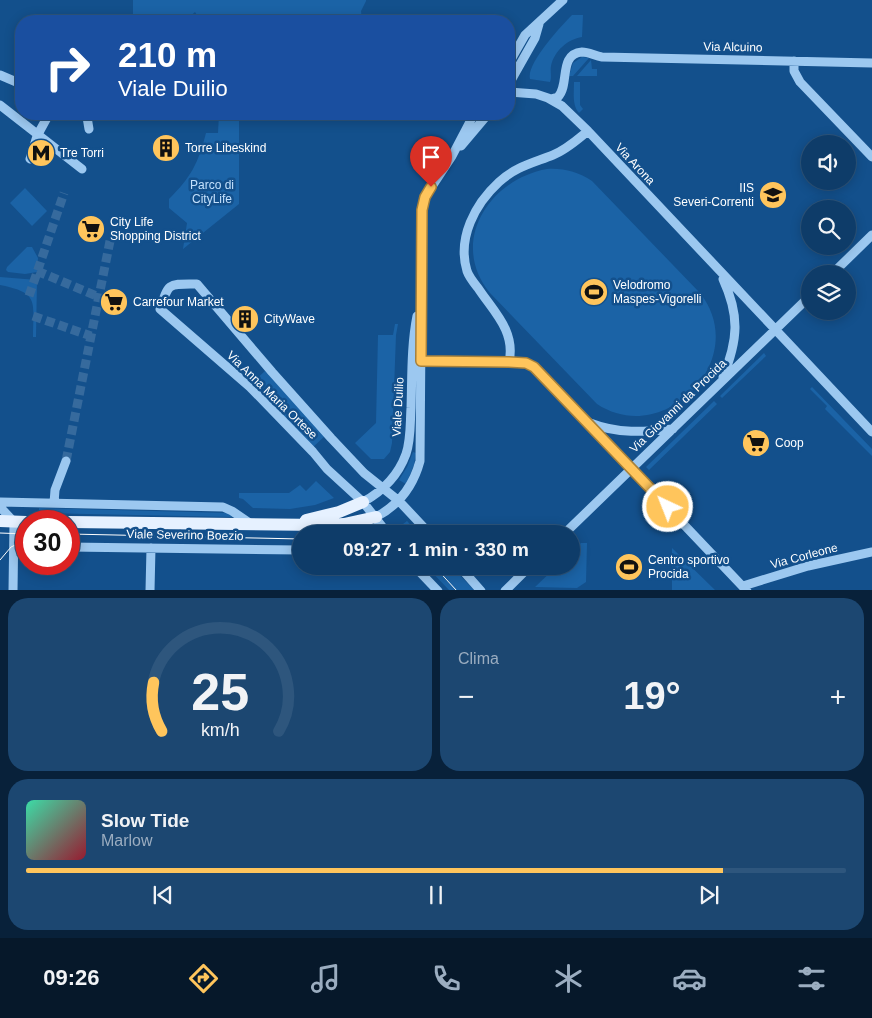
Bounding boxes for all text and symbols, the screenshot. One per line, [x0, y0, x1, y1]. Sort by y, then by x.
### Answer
icon: right [35, 35, 100, 100]
text: 210 m [118, 35, 217, 74]
street label: Via Alcuino [703, 39, 763, 55]
text: Viale Duilio [118, 76, 228, 101]
building icon: Torre Libeskind [151, 133, 181, 163]
map controls [801, 135, 856, 320]
button: sound [801, 135, 856, 190]
pin [410, 136, 452, 187]
metro station icon: Tre Torri [26, 138, 56, 168]
street label: Via Arona [612, 140, 658, 188]
place label: Torre Libeskind [185, 141, 266, 155]
icon: arrive [417, 143, 445, 171]
place label: Tre Torri [60, 146, 104, 160]
park label: Parco di CityLife [190, 178, 234, 206]
school or university icon: IIS Severi-Correnti [758, 180, 788, 210]
place label: IIS Severi-Correnti [673, 181, 754, 209]
button: search [801, 200, 856, 255]
supermarket icon: City Life Shopping District [76, 214, 106, 244]
place label: City Life Shopping District [110, 215, 201, 243]
button: layers [801, 265, 856, 320]
sports icon: Velodromo Maspes-Vigorelli [579, 277, 609, 307]
place label: Velodromo Maspes-Vigorelli [613, 278, 701, 306]
supermarket icon: Carrefour Market [99, 287, 129, 317]
place label: Carrefour Market [133, 295, 224, 309]
building icon: CityWave [230, 304, 260, 334]
place label: CityWave [264, 312, 315, 326]
street label: Via Anna Maria Ortese [224, 348, 320, 442]
street label: Via Giovanni da Procida [627, 356, 729, 456]
street label: Viale Duilio [389, 376, 407, 437]
supermarket icon: Coop [741, 428, 771, 458]
place label: Coop [775, 436, 804, 450]
position arrow [641, 480, 693, 532]
speed limit sign: 30 [15, 510, 80, 575]
street label: Viale Severino Boezio [126, 527, 244, 543]
text: 09:27 · 1 min · 330 m [343, 539, 529, 560]
street label: Via Corleone [769, 540, 840, 572]
sports icon: Centro sportivo Procida [614, 552, 644, 582]
place label: Centro sportivo Procida [648, 553, 730, 581]
text: Clima [458, 650, 499, 667]
text: 25 [191, 663, 249, 721]
text: 19° [623, 675, 681, 717]
text: − [458, 681, 474, 712]
text: + [830, 681, 846, 712]
text: km/h [201, 720, 239, 740]
text: Slow Tide [101, 810, 189, 831]
text: Marlow [101, 832, 153, 849]
icon: previous [149, 881, 177, 909]
icon: pause [422, 881, 450, 909]
icon: next [695, 881, 723, 909]
icon: directions [186, 961, 221, 996]
icon: music [308, 961, 343, 996]
icon: phone [429, 961, 464, 996]
icon: climate [551, 961, 586, 996]
icon: car [672, 961, 707, 996]
icon: filters [794, 961, 829, 996]
text: 09:26 [43, 965, 100, 990]

